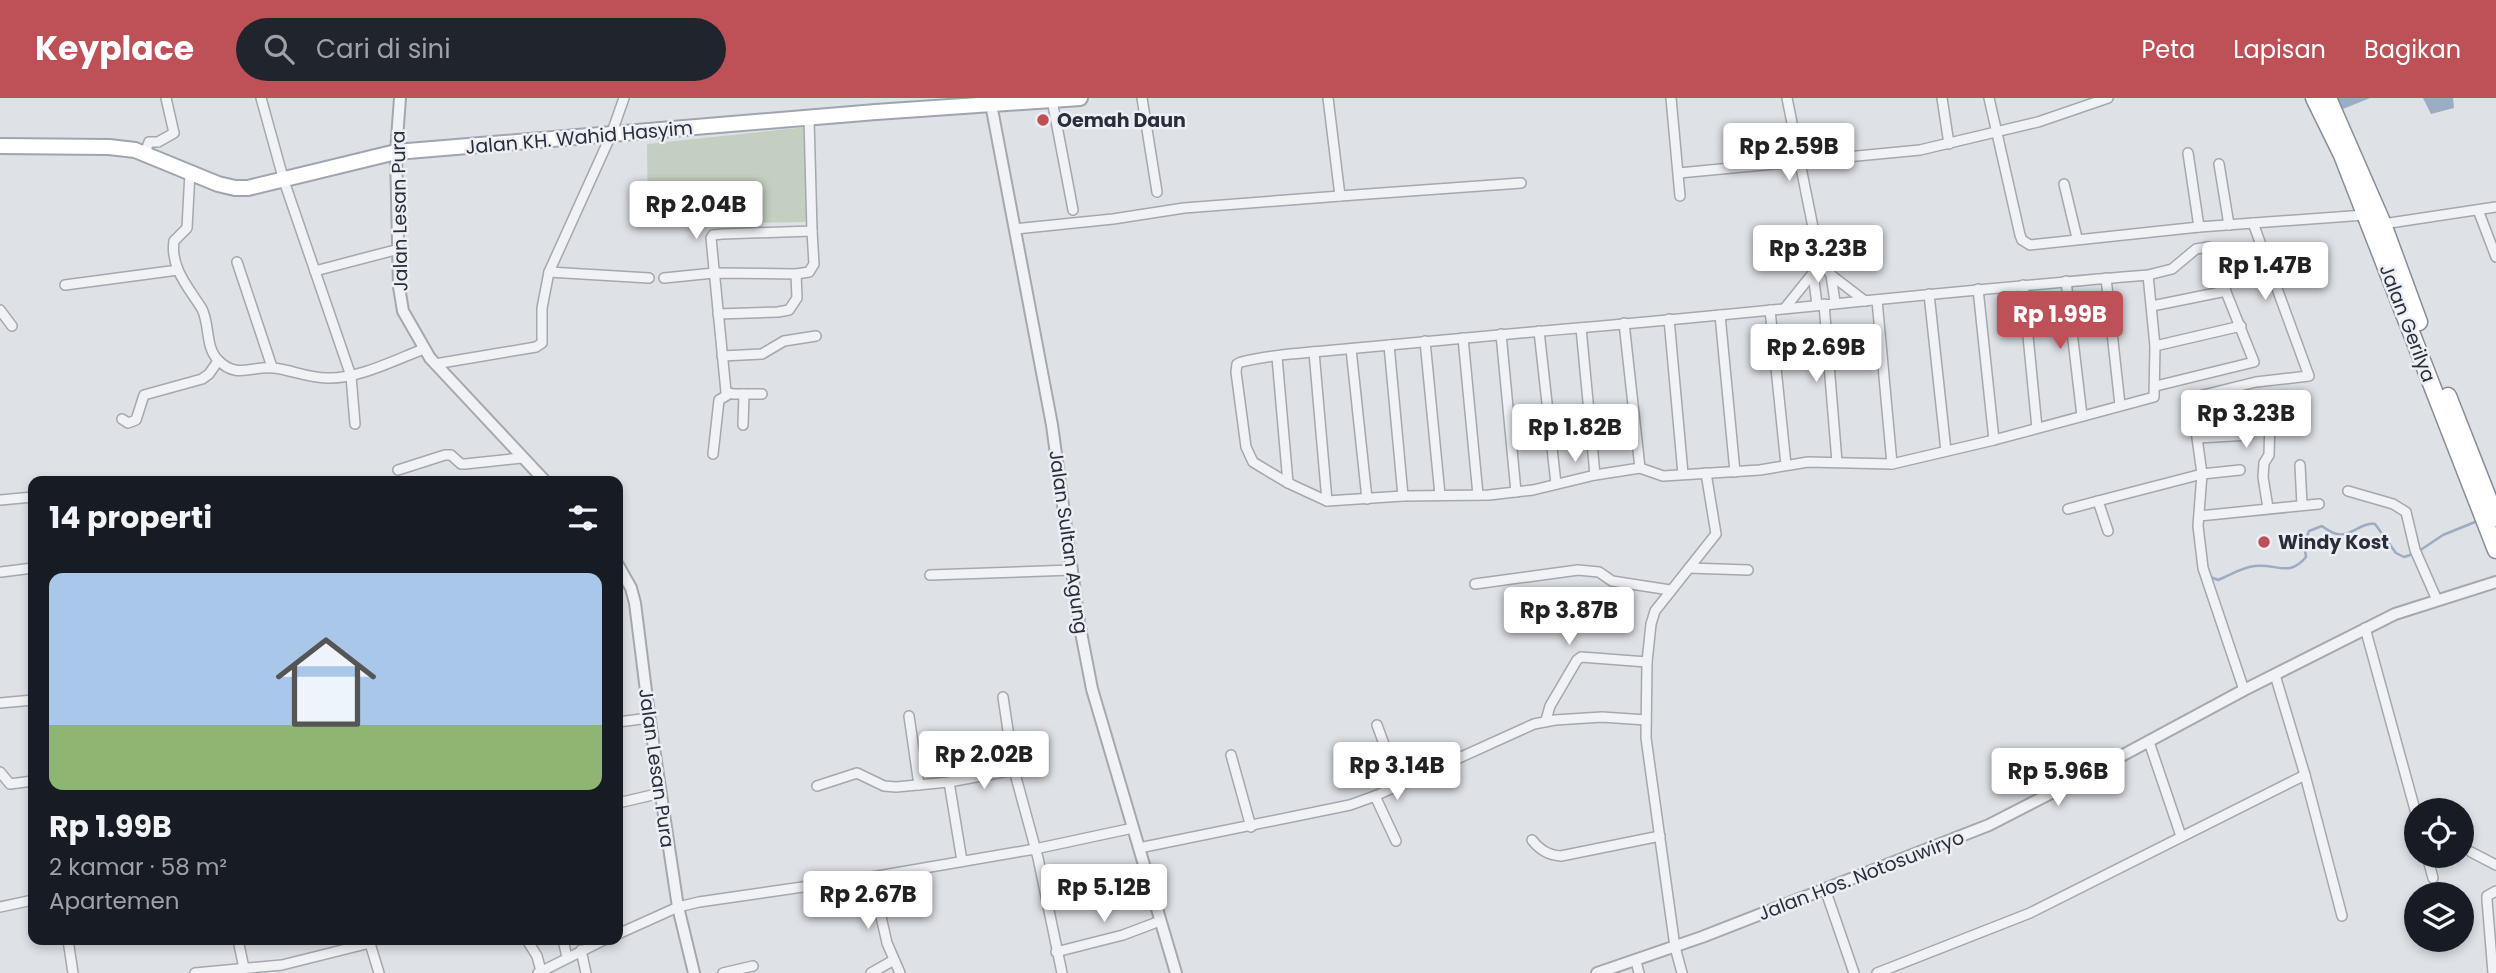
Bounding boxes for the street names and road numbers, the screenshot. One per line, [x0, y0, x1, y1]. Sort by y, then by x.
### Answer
street label: Jalan KH. Wahid Hasyim [464, 114, 694, 161]
street label: Jalan Lesan Pura [385, 130, 414, 292]
street label: Jalan Gerilya [2373, 260, 2442, 386]
street label: Jalan Sultan Agung [1042, 448, 1095, 636]
street label: Jalan Lesan Pura [632, 687, 681, 850]
street label: Jalan Hos. Notosuwiryo [1754, 824, 1968, 927]

